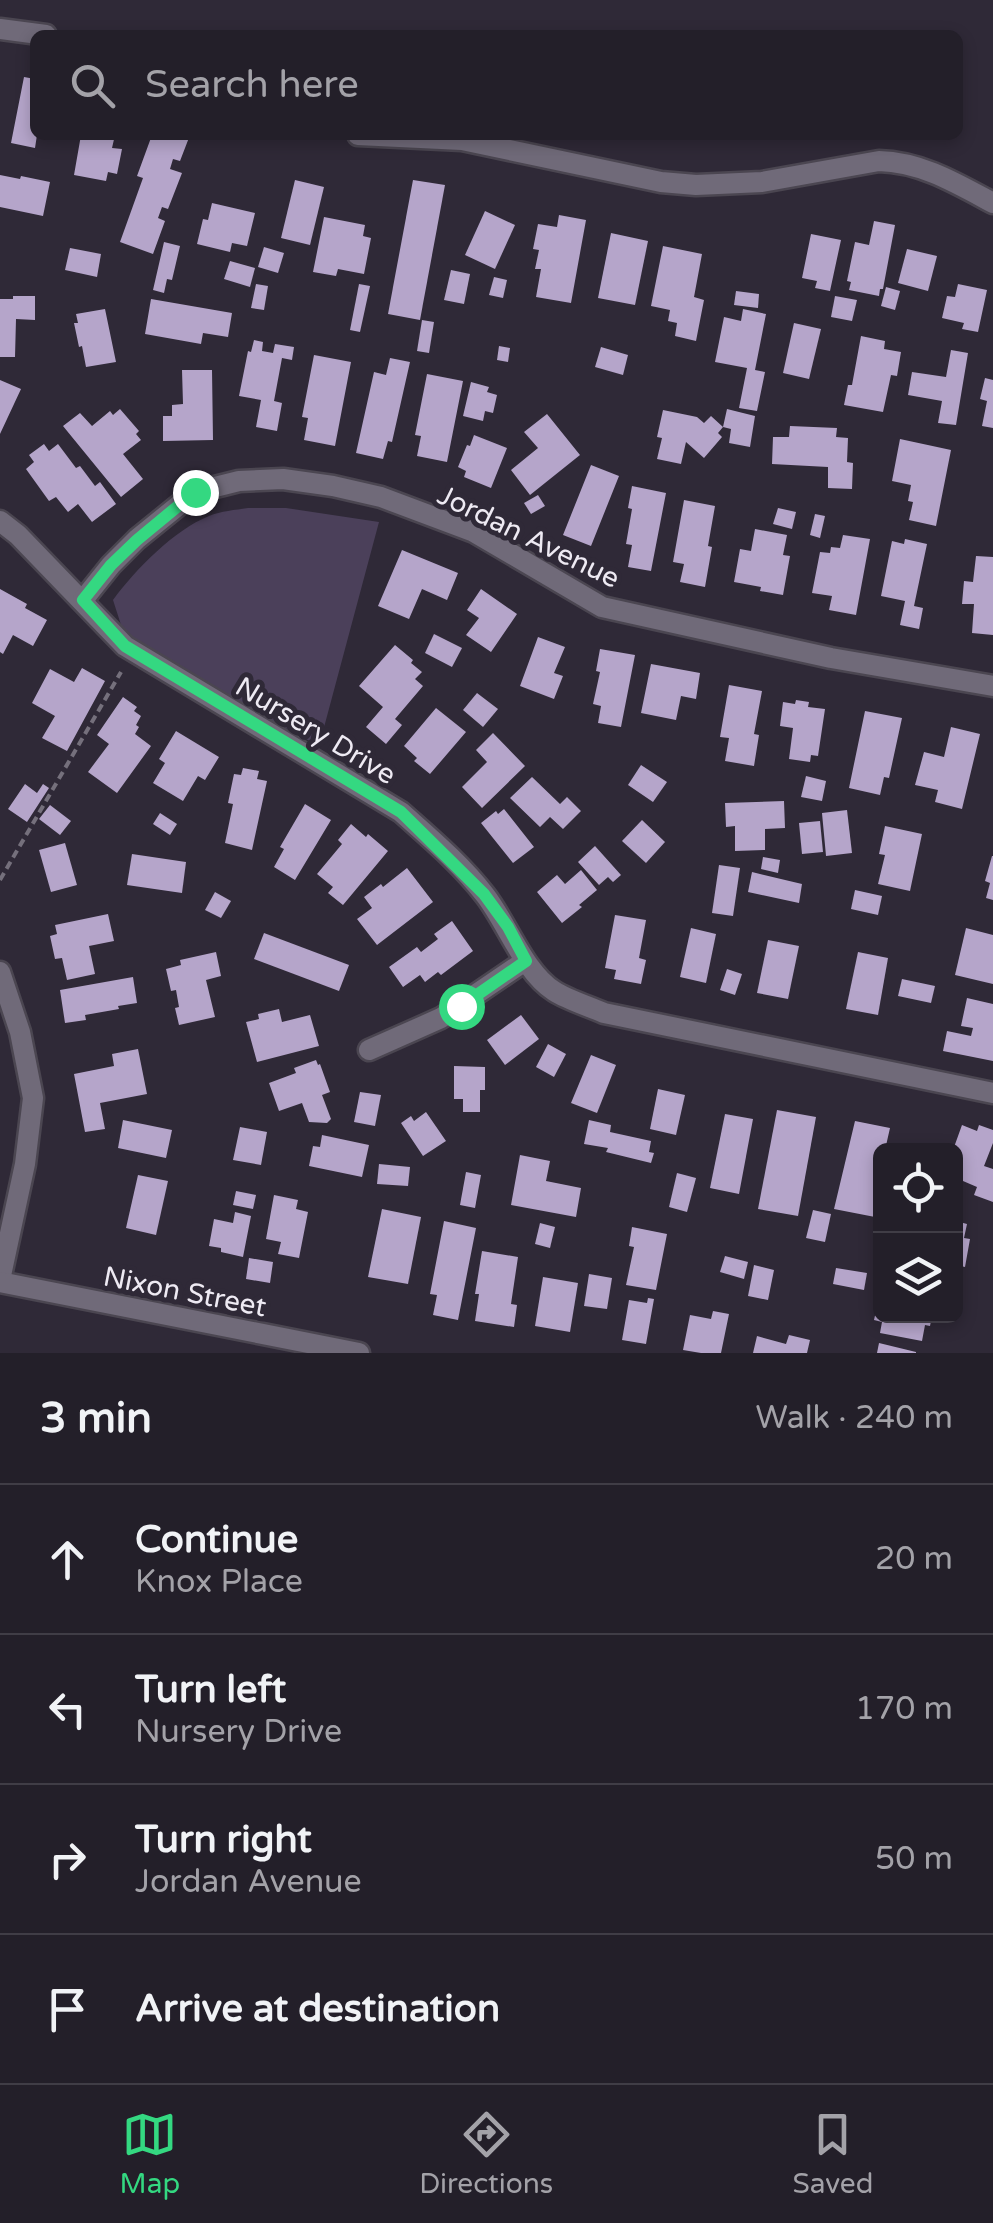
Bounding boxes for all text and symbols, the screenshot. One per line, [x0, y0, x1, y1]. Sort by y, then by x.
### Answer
search box [30, 30, 963, 140]
icon: search [65, 58, 120, 113]
text: Search here [145, 62, 359, 108]
route end [173, 470, 219, 516]
street label: Jordan Avenue [432, 478, 625, 596]
street label: Nursery Drive [229, 670, 402, 792]
route start [439, 984, 485, 1030]
map controls [873, 1143, 963, 1323]
button: locate [873, 1143, 963, 1233]
button: layers [873, 1233, 963, 1323]
street label: Nixon Street [100, 1260, 270, 1325]
text: 3 min [40, 1393, 152, 1444]
text: Walk · 240 m [756, 1399, 953, 1437]
text: Continue [135, 1517, 298, 1563]
icon: ahead [40, 1532, 95, 1587]
text: 20 m [875, 1540, 953, 1578]
text: Knox Place [135, 1563, 303, 1601]
text: Turn left [135, 1667, 286, 1713]
icon: left [40, 1682, 95, 1737]
text: 170 m [855, 1690, 953, 1728]
text: Nursery Drive [135, 1713, 342, 1751]
text: Turn right [135, 1817, 312, 1863]
icon: right [40, 1832, 95, 1887]
text: 50 m [875, 1840, 953, 1878]
text: Jordan Avenue [135, 1863, 362, 1901]
icon: arrive [40, 1982, 95, 2037]
text: Arrive at destination [135, 1986, 500, 2032]
tab: Map [120, 2107, 180, 2201]
tab: Directions [419, 2107, 553, 2201]
tab: Saved [792, 2107, 873, 2201]

